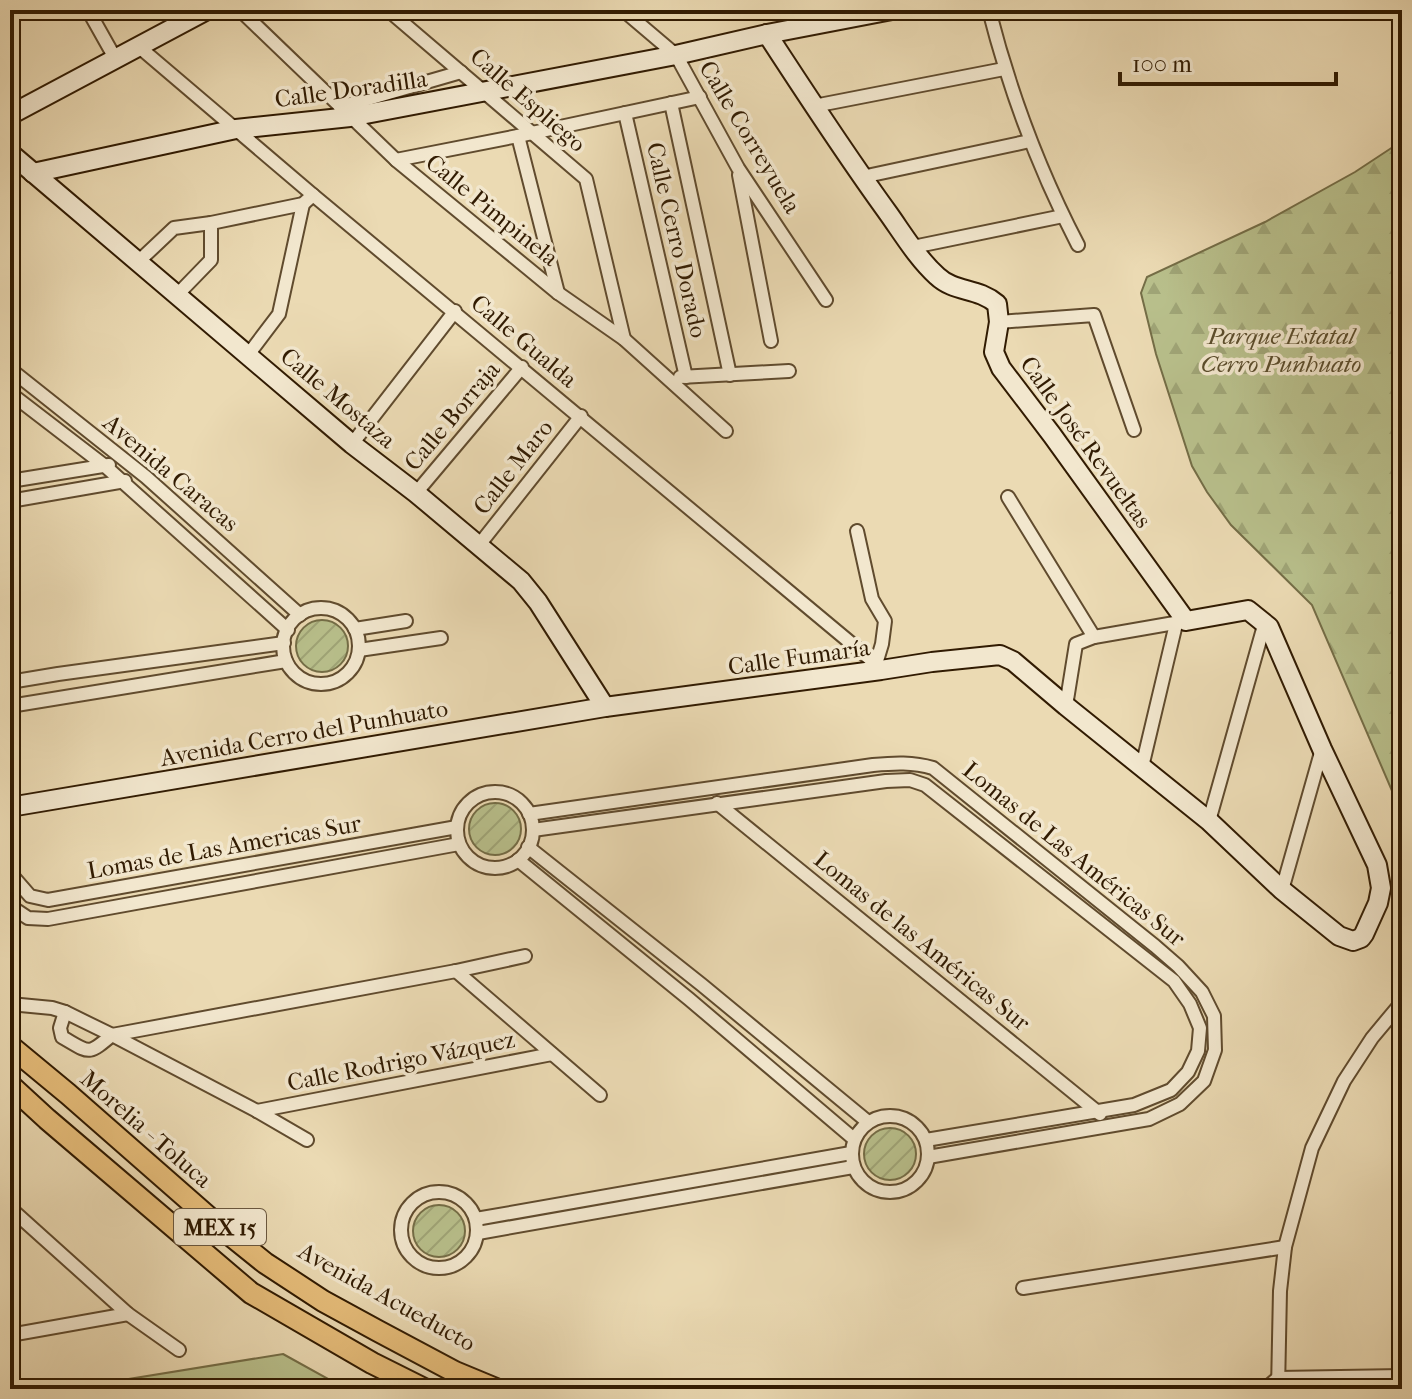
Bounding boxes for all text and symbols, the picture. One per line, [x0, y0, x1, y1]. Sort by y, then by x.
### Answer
scale bar [1120, 36, 1336, 86]
street label: Calle Espliego [464, 42, 592, 158]
text: 100 m [1132, 50, 1192, 78]
street label: Calle Correyuela [693, 56, 807, 219]
street label: Calle Doradilla [273, 64, 430, 114]
street label: Calle Cerro Dorado [641, 139, 713, 341]
street label: Calle Pimpinela [420, 148, 565, 272]
street label: Calle Gualda [465, 289, 583, 394]
park label: Parque Estatal Cerro Punhuato [1201, 322, 1361, 378]
street label: Calle Mostaza [275, 342, 402, 455]
street label: Calle José Revueltas [1014, 351, 1158, 533]
street label: Calle Borraja [398, 355, 506, 476]
street label: Avenida Caracas [97, 408, 244, 538]
street label: Calle Maro [467, 414, 559, 520]
street label: Calle Fumaría [726, 633, 873, 681]
street label: Avenida Cerro del Punhuato [157, 694, 450, 772]
street label: Lomas de Las Américas Sur [957, 756, 1191, 953]
street label: Lomas de Las Americas Sur [85, 809, 364, 885]
street label: Lomas de las Américas Sur [808, 845, 1036, 1037]
street label: Calle Rodrigo Vázquez [285, 1025, 518, 1097]
street label: Morelia - Toluca [75, 1065, 218, 1194]
road number: MEX 15 [174, 1209, 266, 1245]
street label: Avenida Acueducto [293, 1236, 480, 1357]

